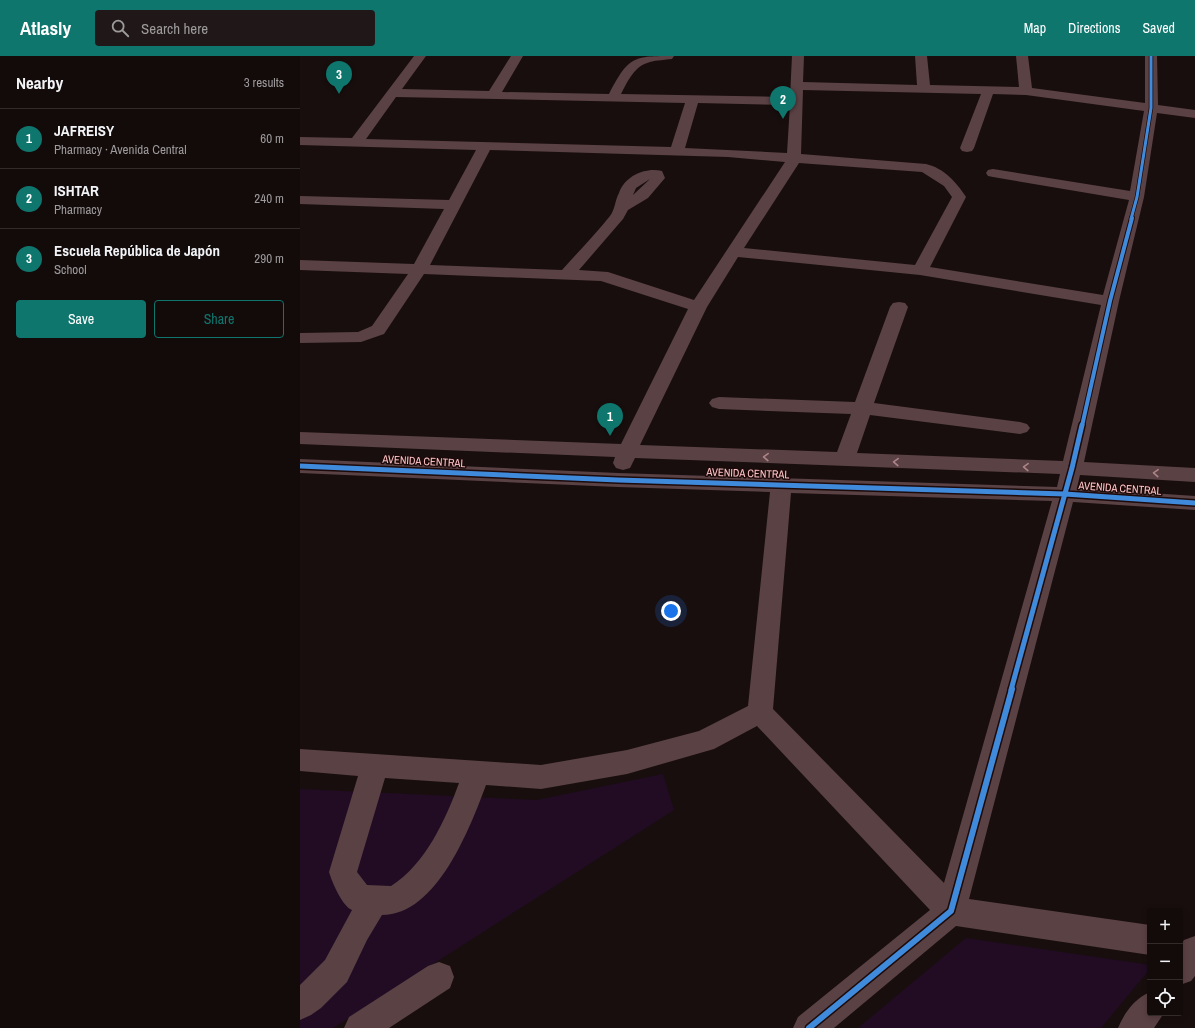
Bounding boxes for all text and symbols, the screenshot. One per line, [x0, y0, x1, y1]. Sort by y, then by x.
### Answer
search box [95, 10, 375, 46]
text: Atlasly [20, 15, 71, 41]
icon: search [109, 17, 131, 39]
text: Search here [141, 18, 208, 39]
text: Map [1024, 19, 1046, 37]
text: Directions [1068, 19, 1120, 37]
text: Saved [1142, 19, 1175, 37]
pin: 3 [326, 61, 352, 94]
text: Nearby [16, 71, 63, 94]
text: 3 results [244, 74, 284, 91]
pin: 2 [770, 86, 796, 119]
text: JAFREISY [54, 120, 114, 141]
text: 1 [26, 130, 32, 147]
text: 60 m [260, 130, 284, 147]
text: Pharmacy · Avenida Central [54, 141, 187, 158]
text: ISHTAR [54, 180, 99, 201]
text: 2 [26, 190, 32, 207]
text: 240 m [254, 190, 284, 207]
text: Pharmacy [54, 201, 102, 218]
text: Escuela República de Japón [54, 240, 220, 261]
text: 3 [26, 250, 32, 267]
text: 290 m [254, 250, 284, 267]
text: School [54, 261, 87, 278]
button: Save [16, 300, 146, 338]
button: Share [154, 300, 284, 338]
pin: 1 [597, 403, 623, 436]
street label: AVENIDA CENTRAL [381, 452, 466, 470]
one-way arrow [763, 452, 769, 461]
one-way arrow [893, 458, 899, 466]
one-way arrow [1023, 462, 1029, 471]
street label: AVENIDA CENTRAL [705, 465, 790, 481]
one-way arrow [1153, 469, 1159, 478]
street label: AVENIDA CENTRAL [1077, 478, 1162, 498]
your location [661, 601, 681, 621]
map controls [1147, 908, 1183, 1016]
button: + [1147, 908, 1183, 944]
button: − [1147, 944, 1183, 980]
button: locate [1147, 980, 1183, 1016]

